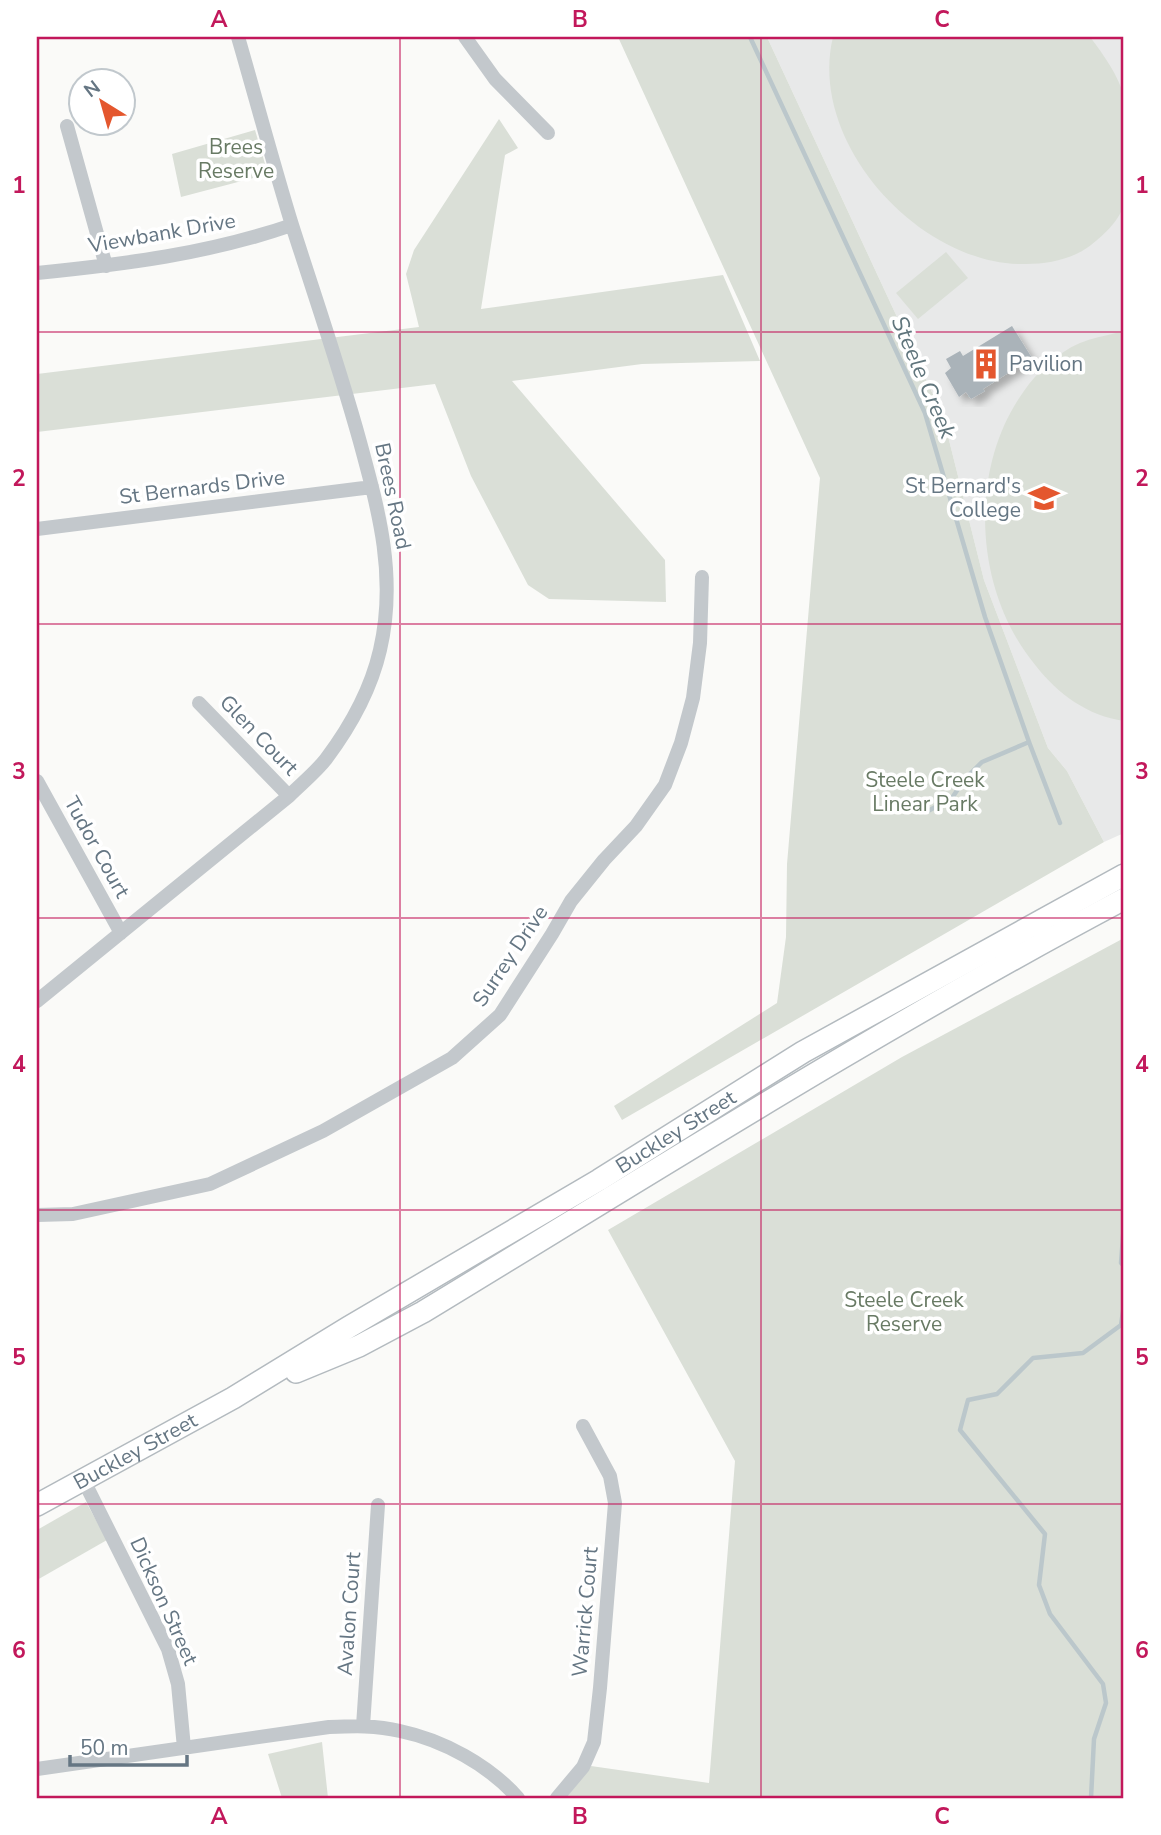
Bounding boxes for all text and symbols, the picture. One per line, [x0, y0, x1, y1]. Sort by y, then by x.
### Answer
text: A [210, 4, 228, 35]
text: B [572, 4, 588, 35]
text: C [934, 4, 950, 35]
north arrow [66, 66, 136, 136]
text: N [79, 75, 106, 104]
park label: Brees Reserve [198, 133, 274, 185]
text: 1 [12, 170, 26, 201]
text: 1 [1135, 170, 1149, 201]
street label: Viewbank Drive [85, 206, 238, 260]
water label: Steele Creek [884, 311, 964, 444]
building icon: Pavilion [969, 347, 1003, 381]
place label: Pavilion [1009, 350, 1083, 378]
street label: Brees Road [368, 440, 418, 552]
text: 2 [12, 463, 26, 494]
street label: St Bernards Drive [118, 463, 286, 511]
text: 2 [1135, 463, 1149, 494]
place label: St Bernard's College [905, 472, 1021, 524]
school or university icon: St Bernard's College [1027, 481, 1061, 515]
street label: Glen Court [213, 689, 305, 782]
text: 3 [12, 756, 26, 787]
text: 3 [1135, 756, 1149, 787]
park label: Steele Creek Linear Park [865, 766, 985, 818]
street label: Tudor Court [58, 791, 137, 903]
street label: Surrey Drive [466, 900, 554, 1012]
text: 4 [12, 1049, 26, 1080]
text: 4 [1135, 1049, 1149, 1080]
street label: Buckley Street [610, 1083, 742, 1180]
park label: Steele Creek Reserve [844, 1286, 964, 1338]
text: 5 [12, 1342, 26, 1373]
text: 5 [1135, 1342, 1149, 1373]
street label: Buckley Street [68, 1406, 203, 1496]
street label: Dickson Street [123, 1533, 205, 1670]
street label: Warrick Court [565, 1545, 605, 1678]
street label: Avalon Court [331, 1551, 367, 1677]
text: 6 [12, 1635, 26, 1666]
text: 6 [1135, 1635, 1149, 1666]
scale bar [70, 1723, 187, 1767]
text: 50 m [80, 1734, 129, 1762]
text: A [210, 1801, 228, 1832]
text: B [572, 1801, 588, 1832]
text: C [934, 1801, 950, 1832]

